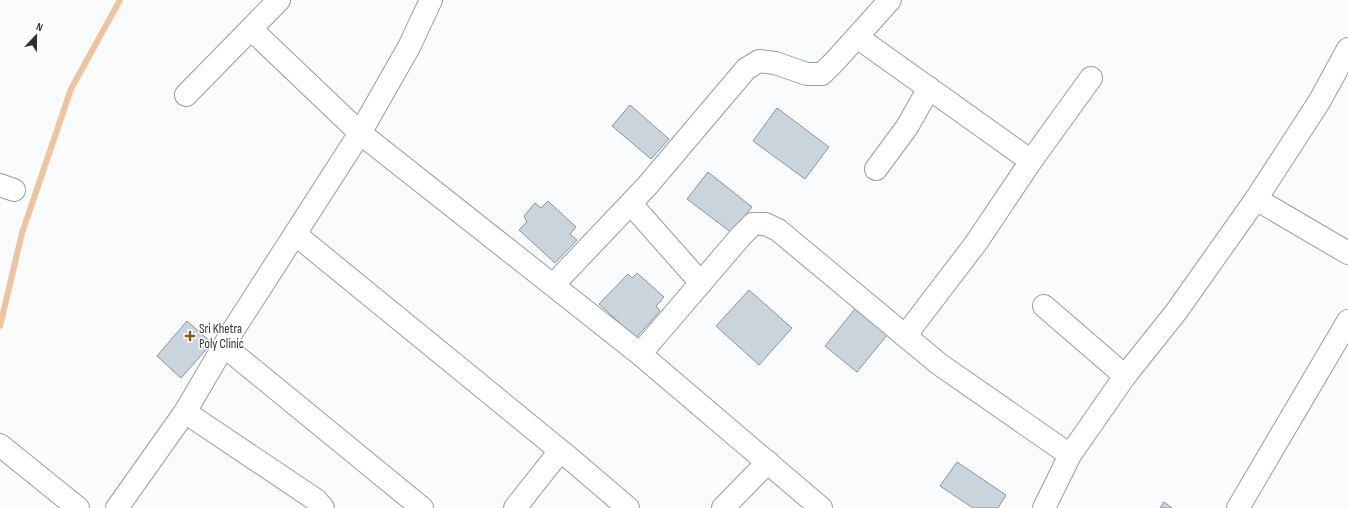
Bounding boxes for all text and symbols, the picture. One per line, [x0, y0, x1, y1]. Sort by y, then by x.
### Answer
north arrow [16, 16, 56, 56]
text: N [34, 20, 45, 34]
place label: Sri Khetra Poly Clinic [199, 321, 244, 352]
marker: Sri Khetra Poly Clinic [184, 330, 196, 342]

